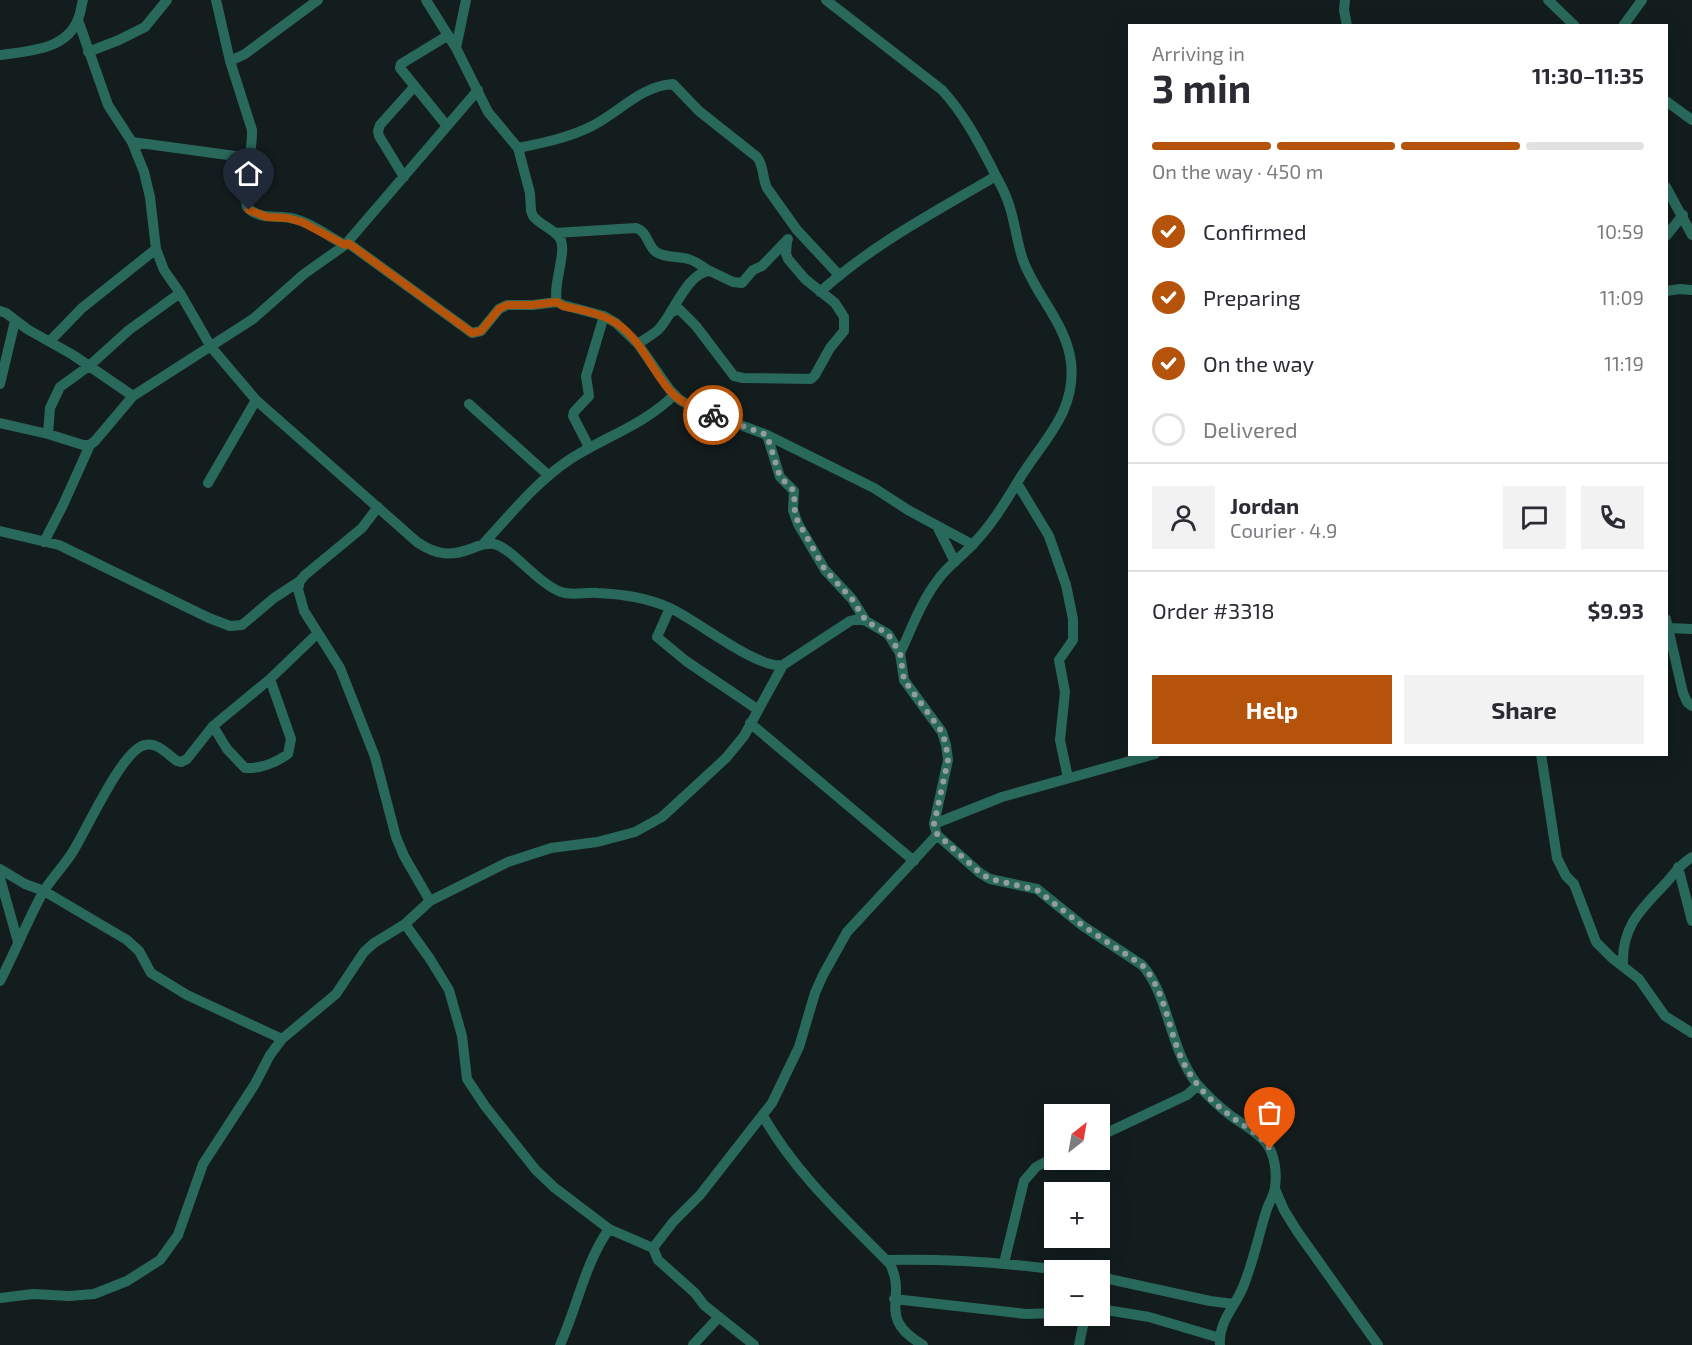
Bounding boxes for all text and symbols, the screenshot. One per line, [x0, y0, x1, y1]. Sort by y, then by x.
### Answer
text: Arriving in [1152, 41, 1245, 65]
text: 11:30–11:35 [1532, 62, 1644, 88]
text: 3 min [1152, 64, 1251, 111]
pin [223, 148, 274, 210]
icon: home [232, 157, 265, 190]
text: On the way · 450 m [1152, 159, 1323, 183]
icon: check [1152, 215, 1185, 248]
text: Confirmed [1203, 218, 1307, 244]
text: 10:59 [1597, 219, 1644, 243]
icon: check [1152, 281, 1185, 314]
text: Preparing [1203, 284, 1301, 310]
text: 11:09 [1600, 285, 1644, 309]
icon: check [1152, 347, 1185, 380]
text: On the way [1203, 350, 1314, 376]
text: 11:19 [1604, 351, 1644, 375]
courier [683, 385, 743, 445]
icon: bike [697, 399, 730, 432]
text: Delivered [1203, 416, 1298, 442]
button: person [1152, 486, 1215, 549]
button: chat [1503, 486, 1566, 549]
button: phone [1581, 486, 1644, 549]
text: Jordan [1230, 492, 1299, 518]
text: Courier · 4.9 [1230, 518, 1337, 542]
text: Order #3318 [1152, 597, 1275, 623]
text: $9.93 [1587, 597, 1644, 623]
button: Help [1152, 675, 1392, 744]
button: Share [1404, 675, 1644, 744]
pin [1244, 1087, 1295, 1149]
icon: bag [1253, 1096, 1286, 1129]
north arrow [1044, 1104, 1110, 1170]
map controls [1044, 1104, 1110, 1326]
button: + [1044, 1182, 1110, 1248]
button: − [1044, 1260, 1110, 1326]

